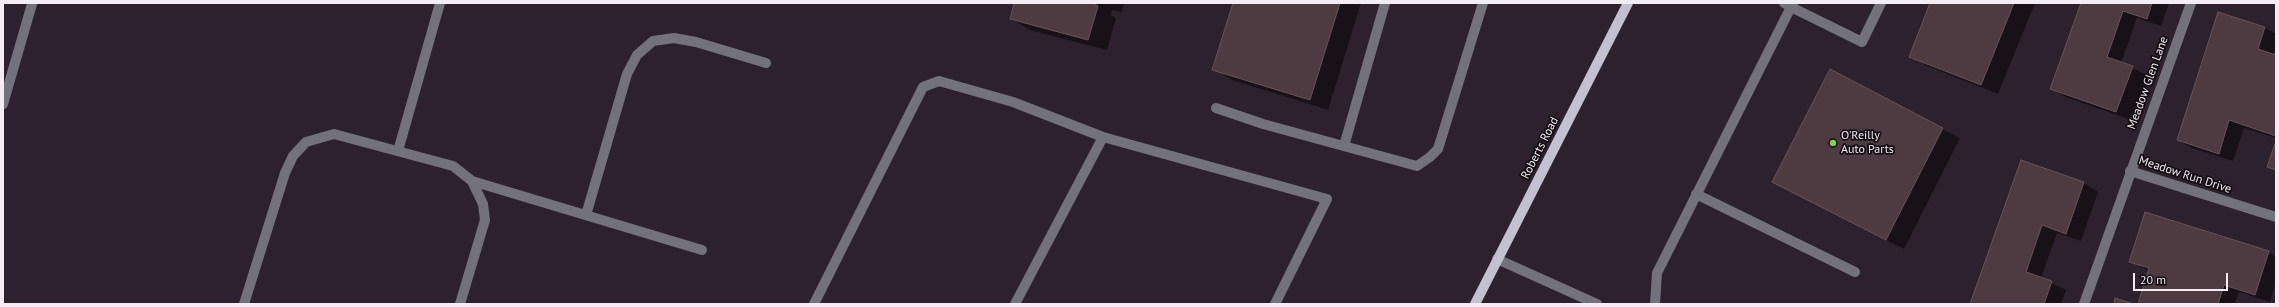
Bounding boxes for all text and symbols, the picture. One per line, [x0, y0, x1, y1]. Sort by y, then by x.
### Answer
street label: Meadow Glen Lane [2125, 35, 2171, 131]
street label: Roberts Road [1518, 115, 1562, 181]
place label: O'Reilly Auto Parts [1841, 129, 1894, 157]
marker: O'Reilly Auto Parts [1828, 138, 1838, 148]
street label: Meadow Run Drive [2137, 153, 2233, 197]
scale bar [2135, 265, 2230, 291]
text: 20 m [2140, 272, 2166, 287]

